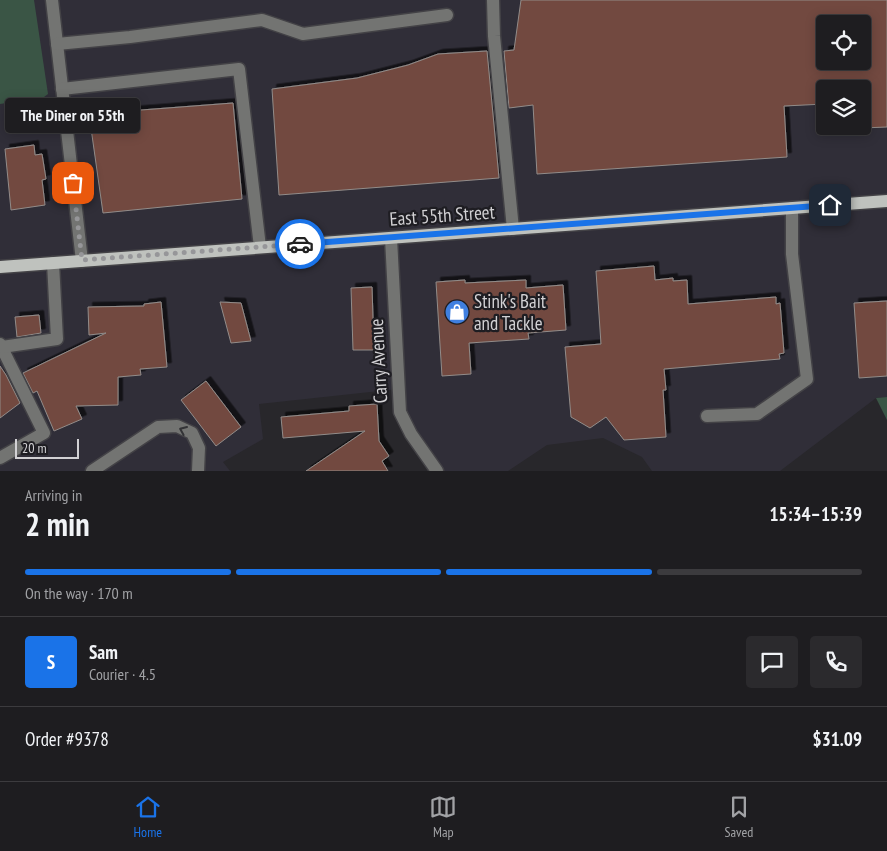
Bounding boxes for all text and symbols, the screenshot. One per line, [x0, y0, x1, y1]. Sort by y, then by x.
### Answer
map controls [816, 15, 871, 135]
button: locate [816, 15, 871, 70]
button: layers [816, 80, 871, 135]
callout: The Diner on 55th [5, 98, 140, 133]
text: The Diner on 55th [21, 105, 124, 125]
pin [52, 162, 94, 204]
icon: bag [59, 169, 87, 197]
pin [809, 184, 851, 226]
icon: home [816, 191, 844, 219]
street label: East 55th Street [389, 199, 496, 231]
courier [275, 219, 325, 269]
icon: car [286, 230, 314, 258]
place label: Stink's Bait and Tackle [474, 289, 547, 335]
shop icon: Stink's Bait and Tackle [444, 299, 470, 325]
street label: Carry Avenue [364, 318, 392, 404]
one-way arrow [179, 425, 188, 436]
scale bar [15, 436, 79, 459]
text: 20 m [22, 439, 47, 457]
text: Arriving in [25, 485, 82, 505]
text: 15:34–15:39 [769, 502, 862, 526]
text: 2 min [25, 503, 90, 545]
text: On the way · 170 m [25, 583, 133, 603]
button: chat [746, 636, 798, 688]
button: phone [810, 636, 862, 688]
text: Sam [89, 640, 118, 664]
text: S [47, 650, 55, 674]
text: Courier · 4.5 [89, 664, 156, 684]
text: Order #9378 [25, 727, 109, 751]
text: $31.09 [813, 727, 862, 751]
tab: Home [134, 793, 162, 841]
tab: Map [429, 793, 457, 841]
tab: Saved [725, 793, 753, 841]

